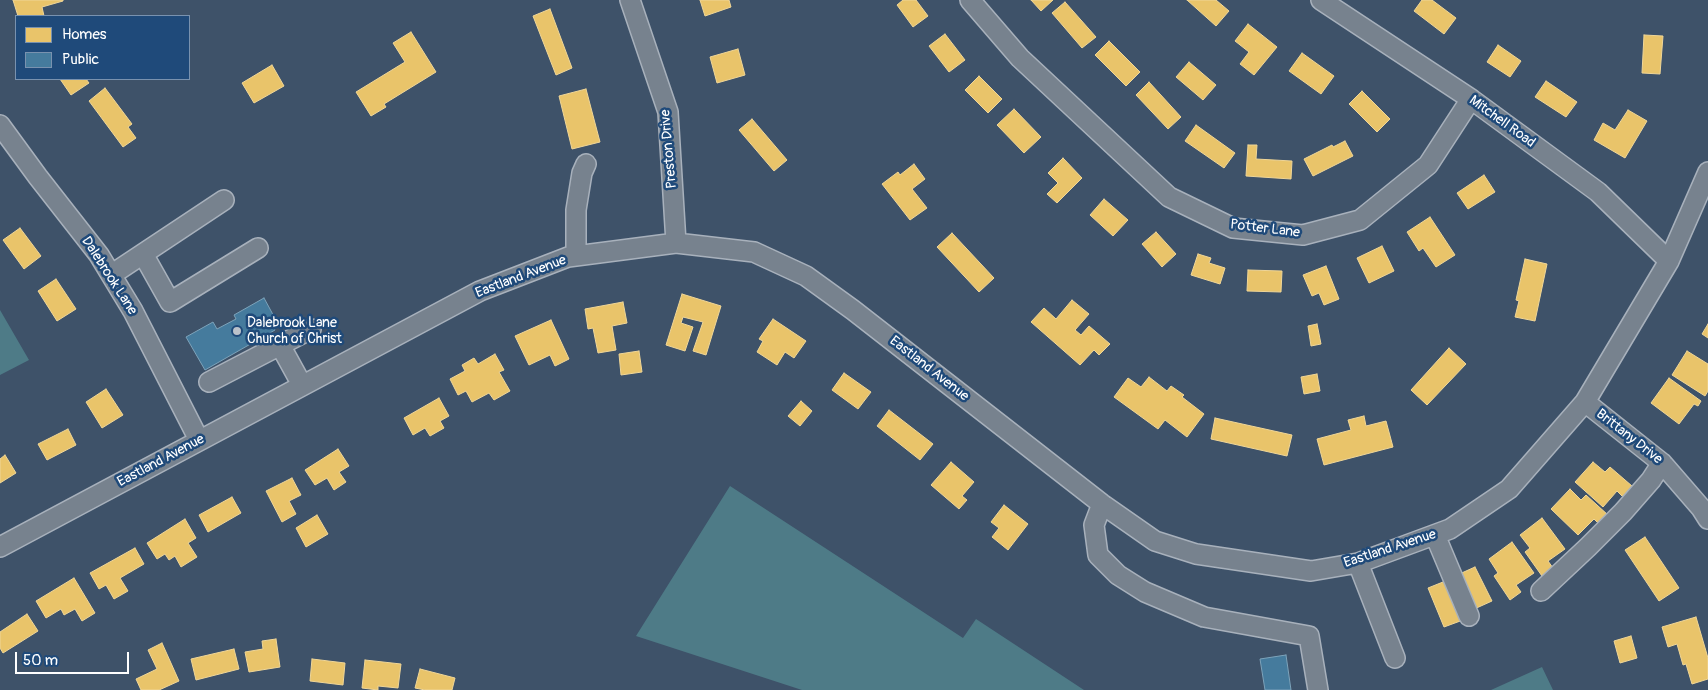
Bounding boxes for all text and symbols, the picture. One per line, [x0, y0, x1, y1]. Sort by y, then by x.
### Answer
legend [15, 15, 190, 80]
text: Homes [62, 25, 107, 44]
text: Public [62, 50, 99, 69]
street label: Mitchell Road [1466, 92, 1538, 152]
street label: Preston Drive [657, 109, 681, 189]
street label: Potter Lane [1229, 216, 1301, 242]
street label: Dalebrook Lane [77, 234, 141, 318]
street label: Eastland Avenue [473, 252, 569, 302]
place label: Dalebrook Lane Church of Christ [247, 315, 342, 348]
marker: Dalebrook Lane Church of Christ [231, 325, 243, 337]
street label: Eastland Avenue [886, 333, 972, 405]
street label: Brittany Drive [1593, 406, 1665, 468]
street label: Eastland Avenue [115, 431, 207, 491]
street label: Eastland Avenue [1342, 526, 1438, 572]
scale bar [18, 642, 131, 674]
text: 50 m [23, 651, 58, 670]

